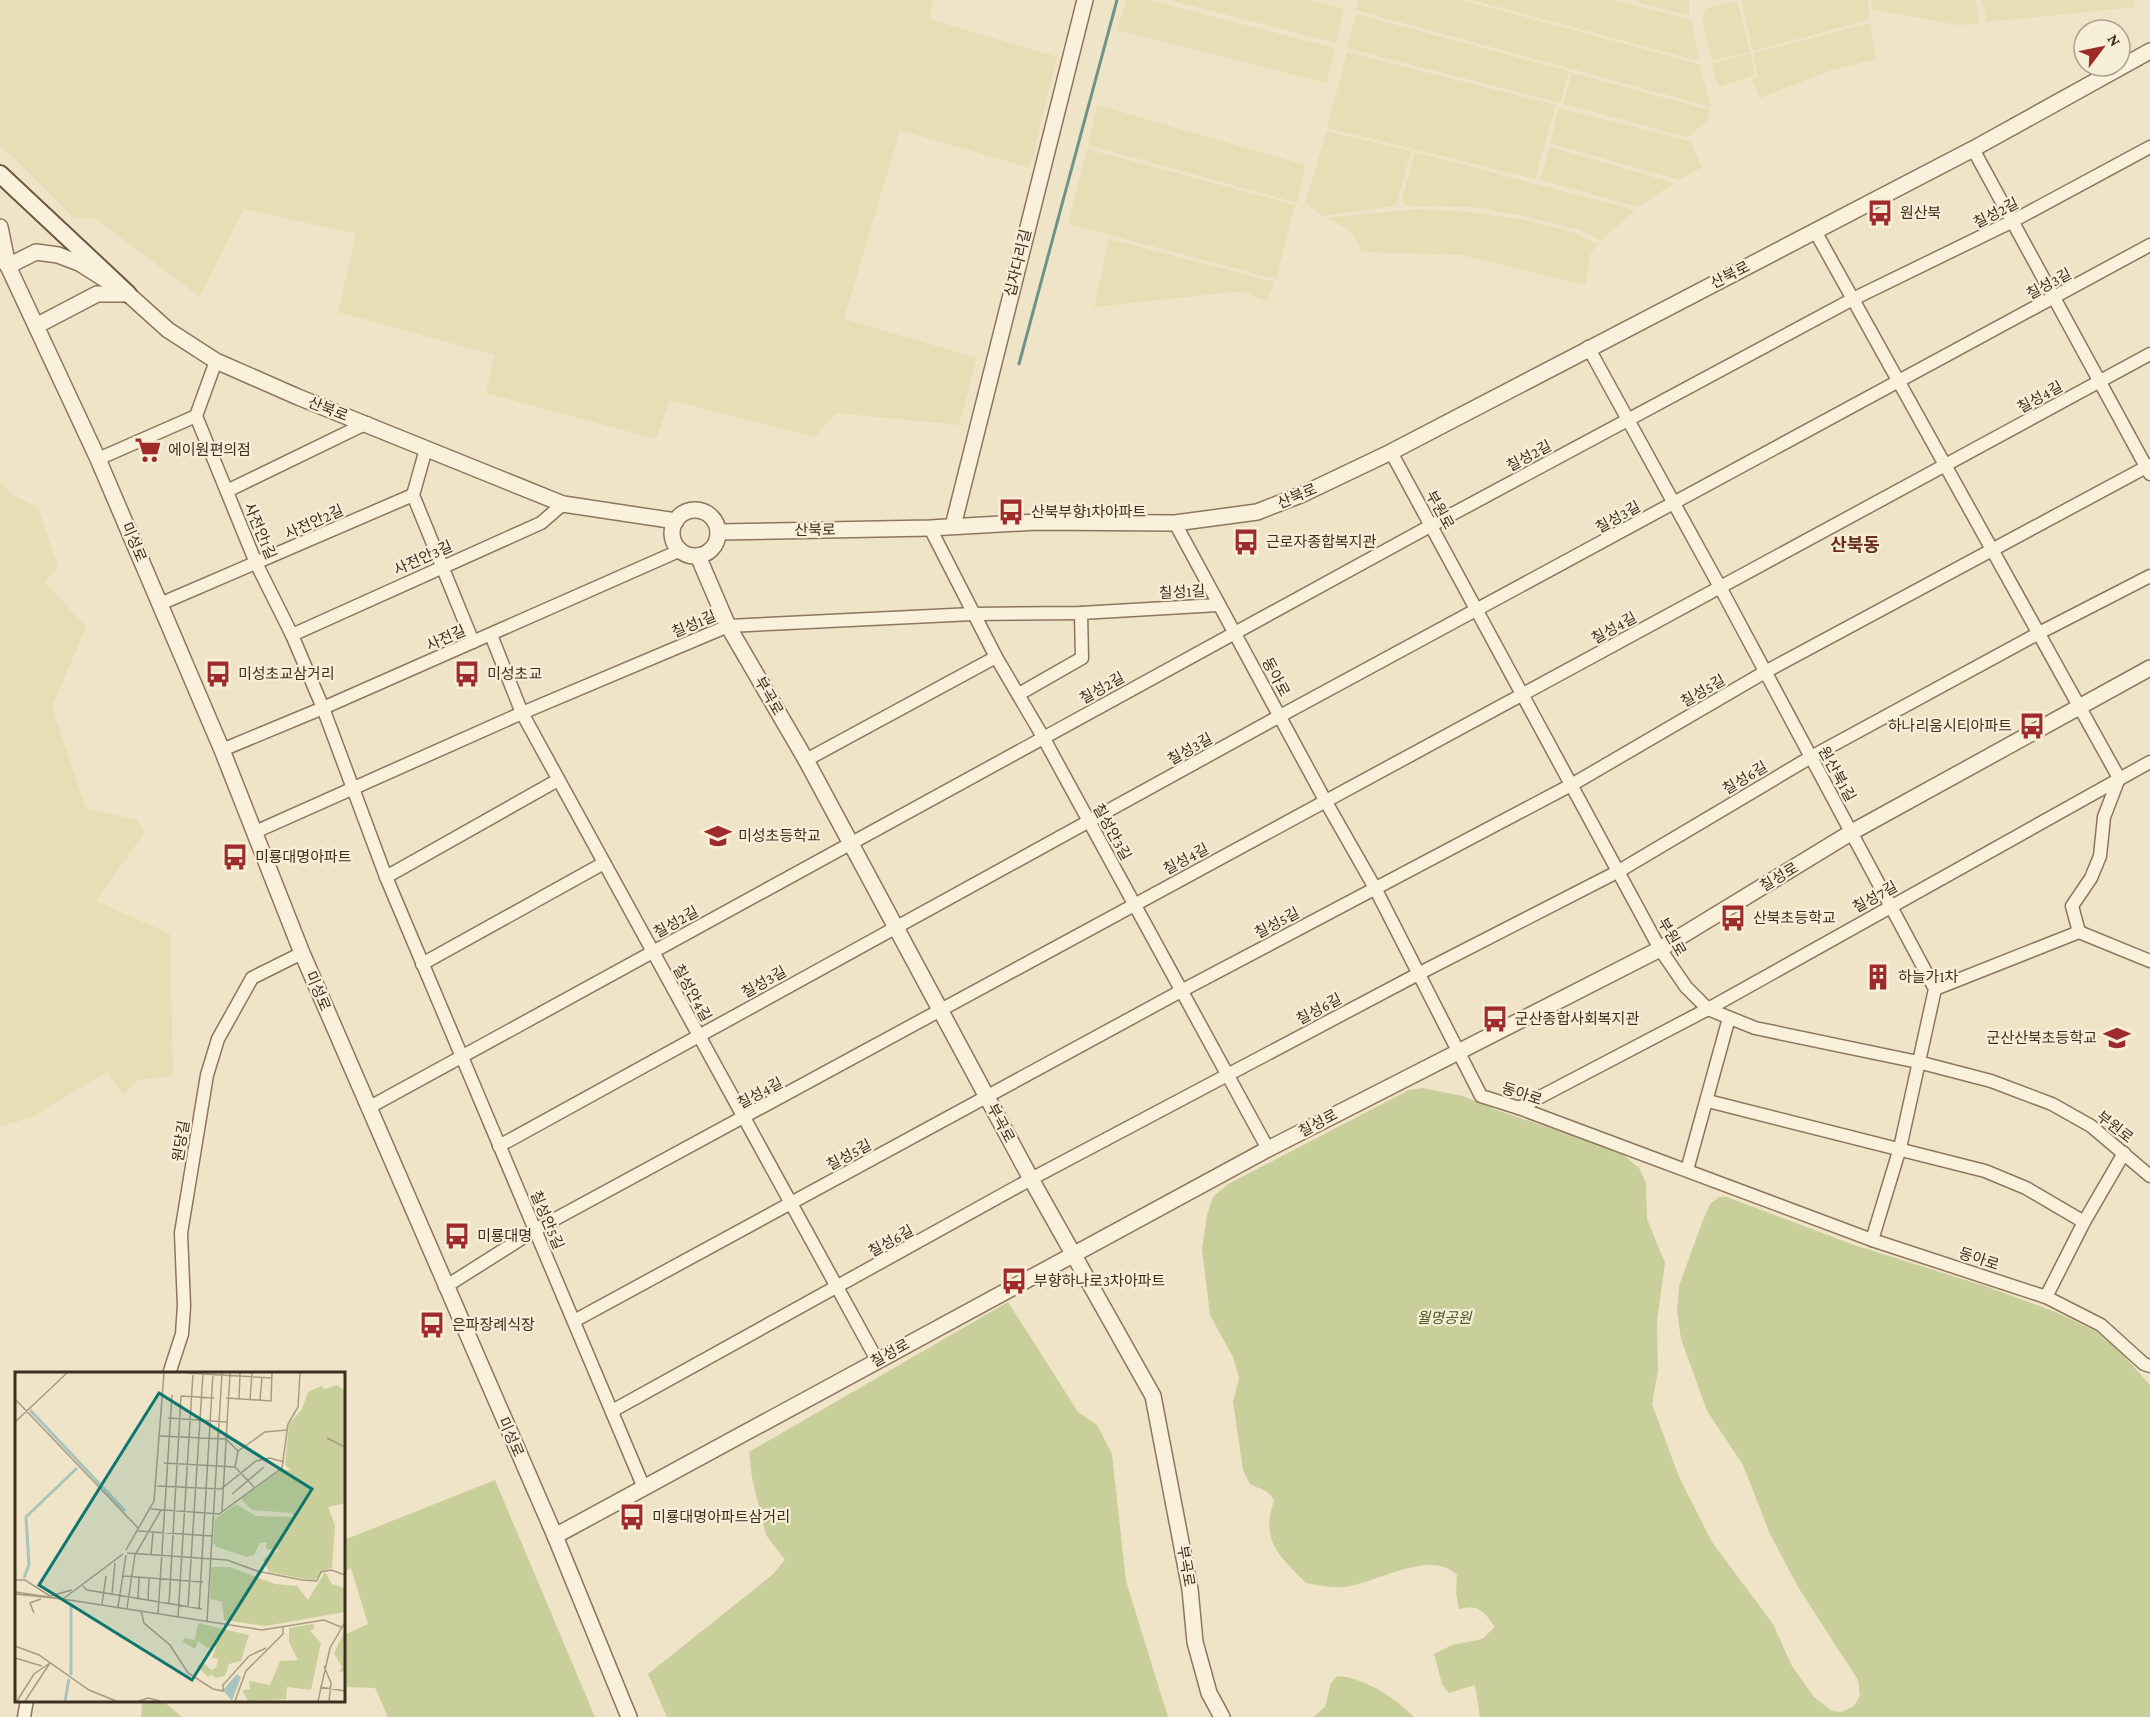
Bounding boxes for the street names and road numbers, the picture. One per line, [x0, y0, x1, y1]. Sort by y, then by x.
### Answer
street label: 칠성2길 [1970, 194, 2021, 231]
street label: 십자다리길 [1002, 228, 1034, 298]
street label: 산북로 [1708, 258, 1752, 292]
street label: 칠성3길 [2023, 265, 2074, 302]
street label: 칠성4길 [2014, 377, 2065, 416]
street label: 산북로 [306, 394, 350, 424]
street label: 칠성2길 [1503, 437, 1554, 474]
street label: 산북로 [1275, 481, 1319, 511]
street label: 부원로 [1423, 488, 1457, 532]
street label: 칠성3길 [1592, 497, 1643, 536]
street label: 사전안1길 [241, 500, 279, 562]
street label: 사전안2길 [282, 502, 346, 542]
street label: 미성로 [119, 520, 149, 564]
street label: 산북로 [794, 522, 836, 538]
street label: 사전안3길 [391, 538, 455, 578]
street label: 칠성1길 [1158, 582, 1206, 601]
street label: 칠성1길 [669, 607, 718, 640]
street label: 칠성4길 [1588, 608, 1639, 647]
street label: 사전길 [424, 622, 468, 654]
street label: 동아로 [1259, 655, 1293, 699]
street label: 칠성2길 [1076, 668, 1127, 707]
street label: 칠성5길 [1678, 671, 1728, 710]
street label: 부곡로 [752, 674, 786, 718]
street label: 칠성3길 [1164, 729, 1215, 768]
street label: 원산북1길 [1815, 744, 1859, 804]
street label: 칠성6길 [1719, 758, 1770, 797]
street label: 칠성안3길 [1090, 800, 1135, 863]
street label: 칠성4길 [1160, 840, 1211, 878]
street label: 칠성로 [1757, 859, 1801, 895]
street label: 칠성7길 [1850, 877, 1900, 916]
street label: 칠성2길 [650, 902, 701, 941]
street label: 칠성5길 [1251, 904, 1302, 941]
street label: 부원로 [1655, 915, 1689, 959]
street label: 칠성안4길 [670, 961, 715, 1024]
street label: 칠성3길 [738, 962, 789, 1001]
street label: 미성로 [303, 969, 333, 1013]
street label: 칠성6길 [1293, 990, 1344, 1028]
street label: 칠성4길 [734, 1074, 785, 1112]
street label: 동아로 [1500, 1080, 1544, 1108]
street label: 부곡로 [984, 1101, 1018, 1145]
street label: 칠성로 [1295, 1105, 1340, 1140]
street label: 부원로 [2094, 1108, 2136, 1146]
street label: 원당길 [170, 1119, 192, 1163]
street label: 칠성5길 [823, 1136, 874, 1173]
street label: 칠성안5길 [527, 1188, 567, 1252]
street label: 칠성6길 [865, 1221, 916, 1260]
street label: 동아로 [1957, 1245, 2001, 1273]
street label: 칠성로 [868, 1335, 912, 1370]
street label: 미성로 [495, 1415, 527, 1459]
street label: 부곡로 [1175, 1544, 1197, 1588]

